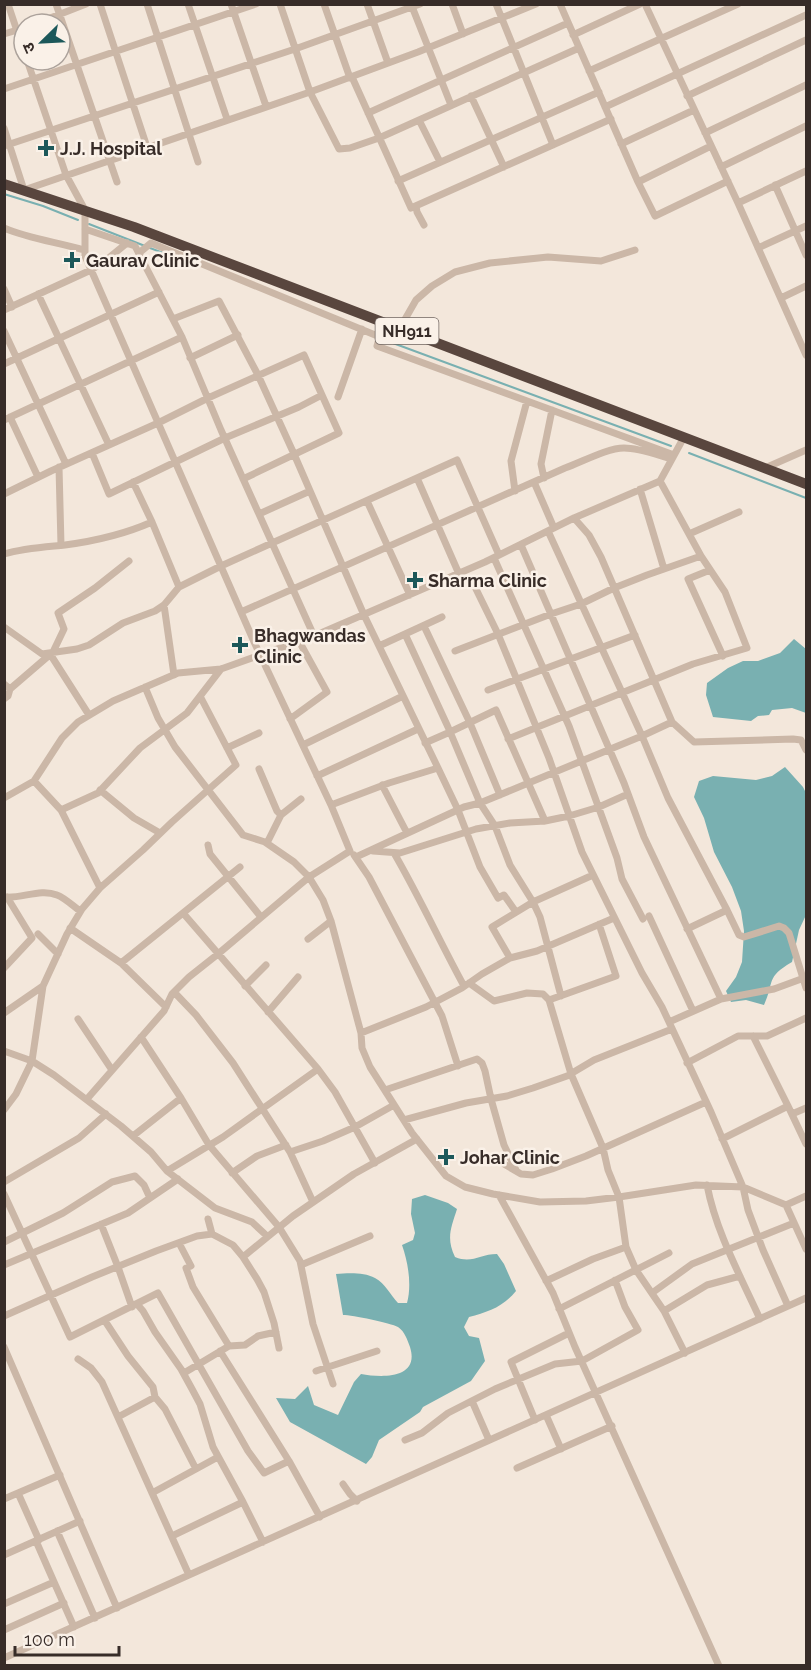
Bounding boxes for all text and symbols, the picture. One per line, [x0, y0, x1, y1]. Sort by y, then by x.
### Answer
north arrow [12, 12, 72, 72]
text: उ [18, 39, 39, 56]
place label: J.J. Hospital [60, 138, 162, 159]
marker: J.J. Hospital [37, 139, 55, 157]
place label: Gaurav Clinic [86, 250, 199, 271]
marker: Gaurav Clinic [63, 251, 81, 269]
road number: NH911 [376, 318, 438, 344]
place label: Sharma Clinic [428, 570, 547, 591]
marker: Sharma Clinic [406, 571, 424, 589]
place label: Bhagwandas Clinic [254, 625, 366, 667]
marker: Bhagwandas Clinic [231, 636, 249, 654]
place label: Johar Clinic [460, 1147, 560, 1168]
marker: Johar Clinic [437, 1148, 455, 1166]
scale bar [15, 1619, 118, 1657]
text: 100 m [24, 1629, 75, 1650]

